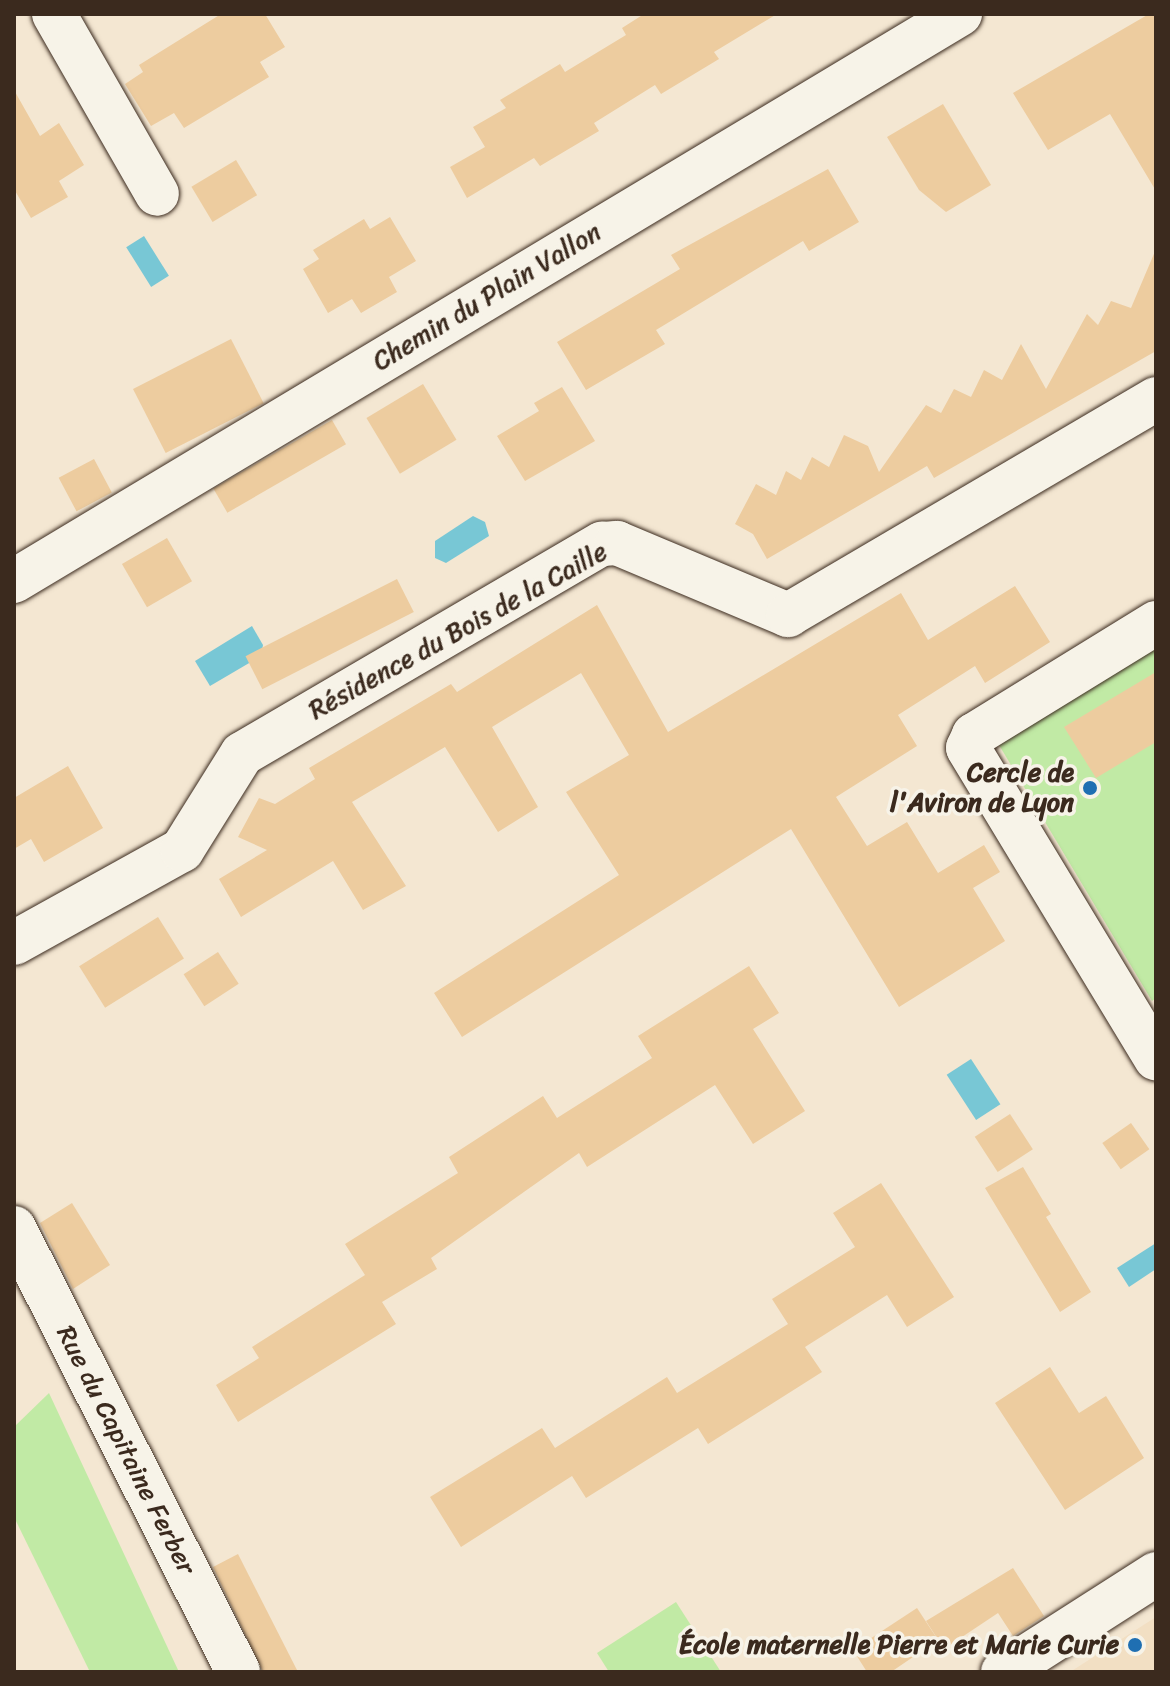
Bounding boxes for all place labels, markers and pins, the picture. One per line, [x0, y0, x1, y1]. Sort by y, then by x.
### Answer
place label: Cercle de l'Aviron de Lyon [889, 757, 1074, 818]
marker: Cercle de l'Aviron de Lyon [1081, 779, 1099, 797]
place label: École maternelle Pierre et Marie Curie [681, 1629, 1119, 1661]
marker: École maternelle Pierre et Marie Curie [1126, 1636, 1144, 1654]

